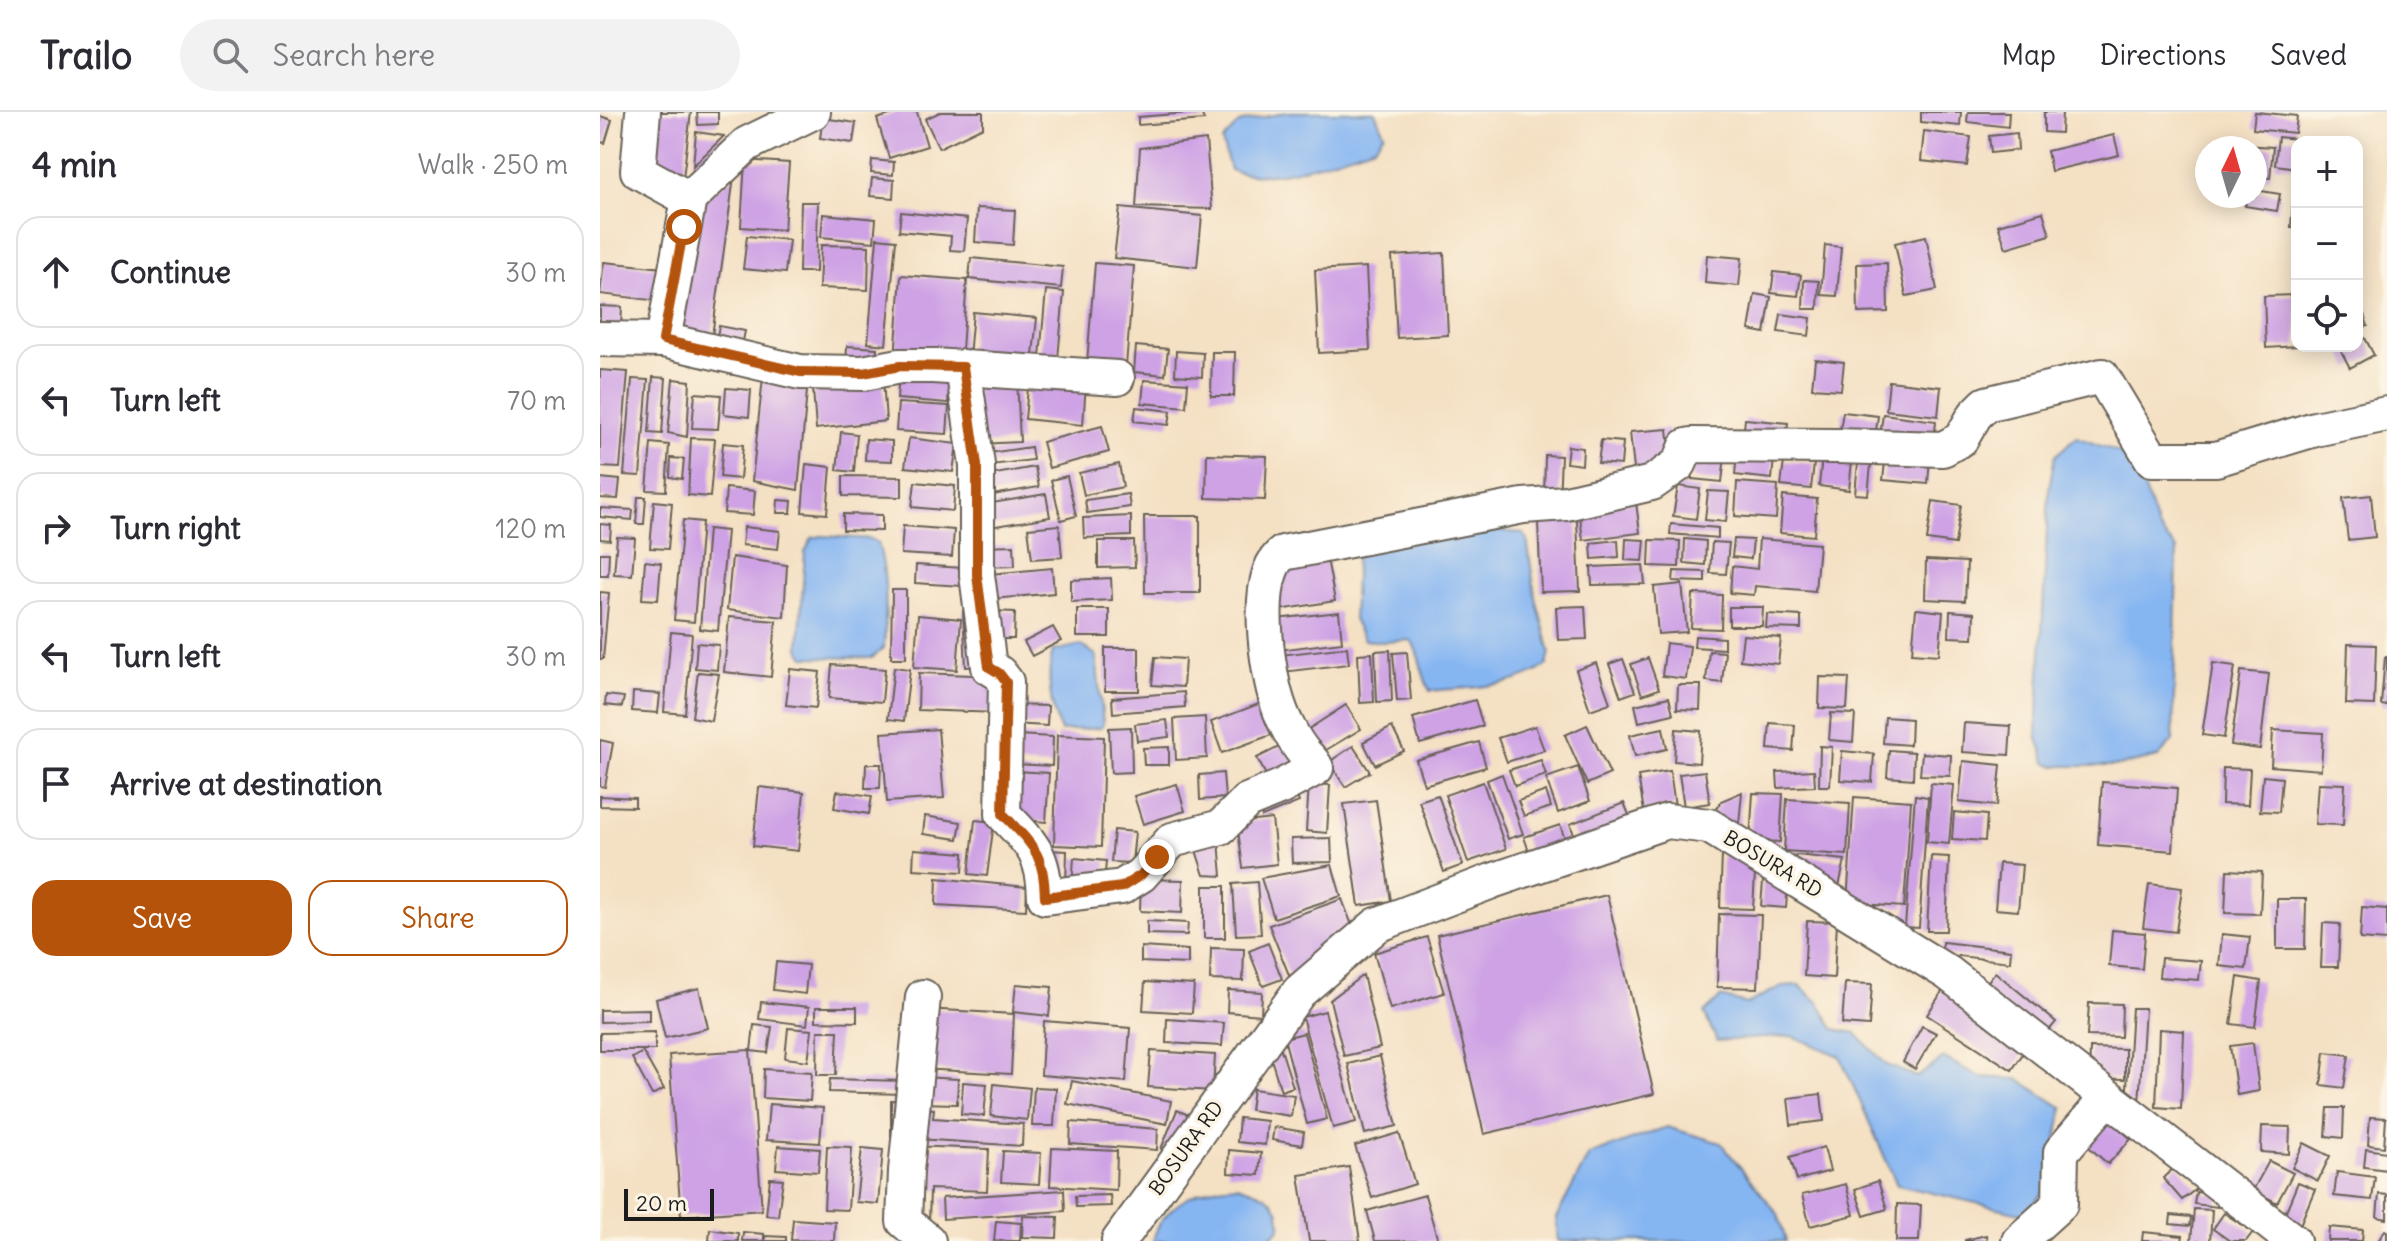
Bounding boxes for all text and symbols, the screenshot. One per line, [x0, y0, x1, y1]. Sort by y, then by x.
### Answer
search box [180, 19, 740, 91]
text: Trailo [40, 32, 132, 79]
icon: search [208, 33, 252, 77]
text: Search here [272, 36, 435, 74]
text: Map [2001, 37, 2056, 73]
text: Directions [2100, 37, 2226, 73]
text: Saved [2270, 37, 2347, 73]
north arrow [2195, 136, 2267, 208]
map controls [2291, 136, 2363, 352]
button: + [2291, 136, 2363, 208]
text: 4 min [32, 143, 117, 186]
text: Walk · 250 m [418, 148, 568, 181]
button: − [2291, 208, 2363, 280]
route start [666, 209, 702, 245]
icon: ahead [34, 250, 78, 294]
text: Continue [110, 253, 231, 291]
text: 30 m [505, 256, 566, 289]
button: locate [2291, 280, 2363, 352]
icon: left [34, 378, 78, 422]
text: Turn left [110, 381, 221, 419]
text: 70 m [507, 384, 566, 417]
icon: right [34, 506, 78, 550]
text: Turn right [110, 509, 241, 547]
text: 120 m [495, 512, 566, 545]
icon: left [34, 634, 78, 678]
text: Turn left [110, 637, 221, 675]
text: 30 m [505, 640, 566, 673]
icon: arrive [34, 762, 78, 806]
text: Arrive at destination [110, 765, 382, 803]
street label: BOSURA RD [1719, 824, 1827, 903]
route end [1139, 839, 1175, 875]
button: Save [32, 880, 292, 956]
button: Share [308, 880, 568, 956]
street label: BOSURA RD [1143, 1096, 1228, 1200]
scale bar [624, 1185, 714, 1221]
text: 20 m [636, 1189, 687, 1217]

